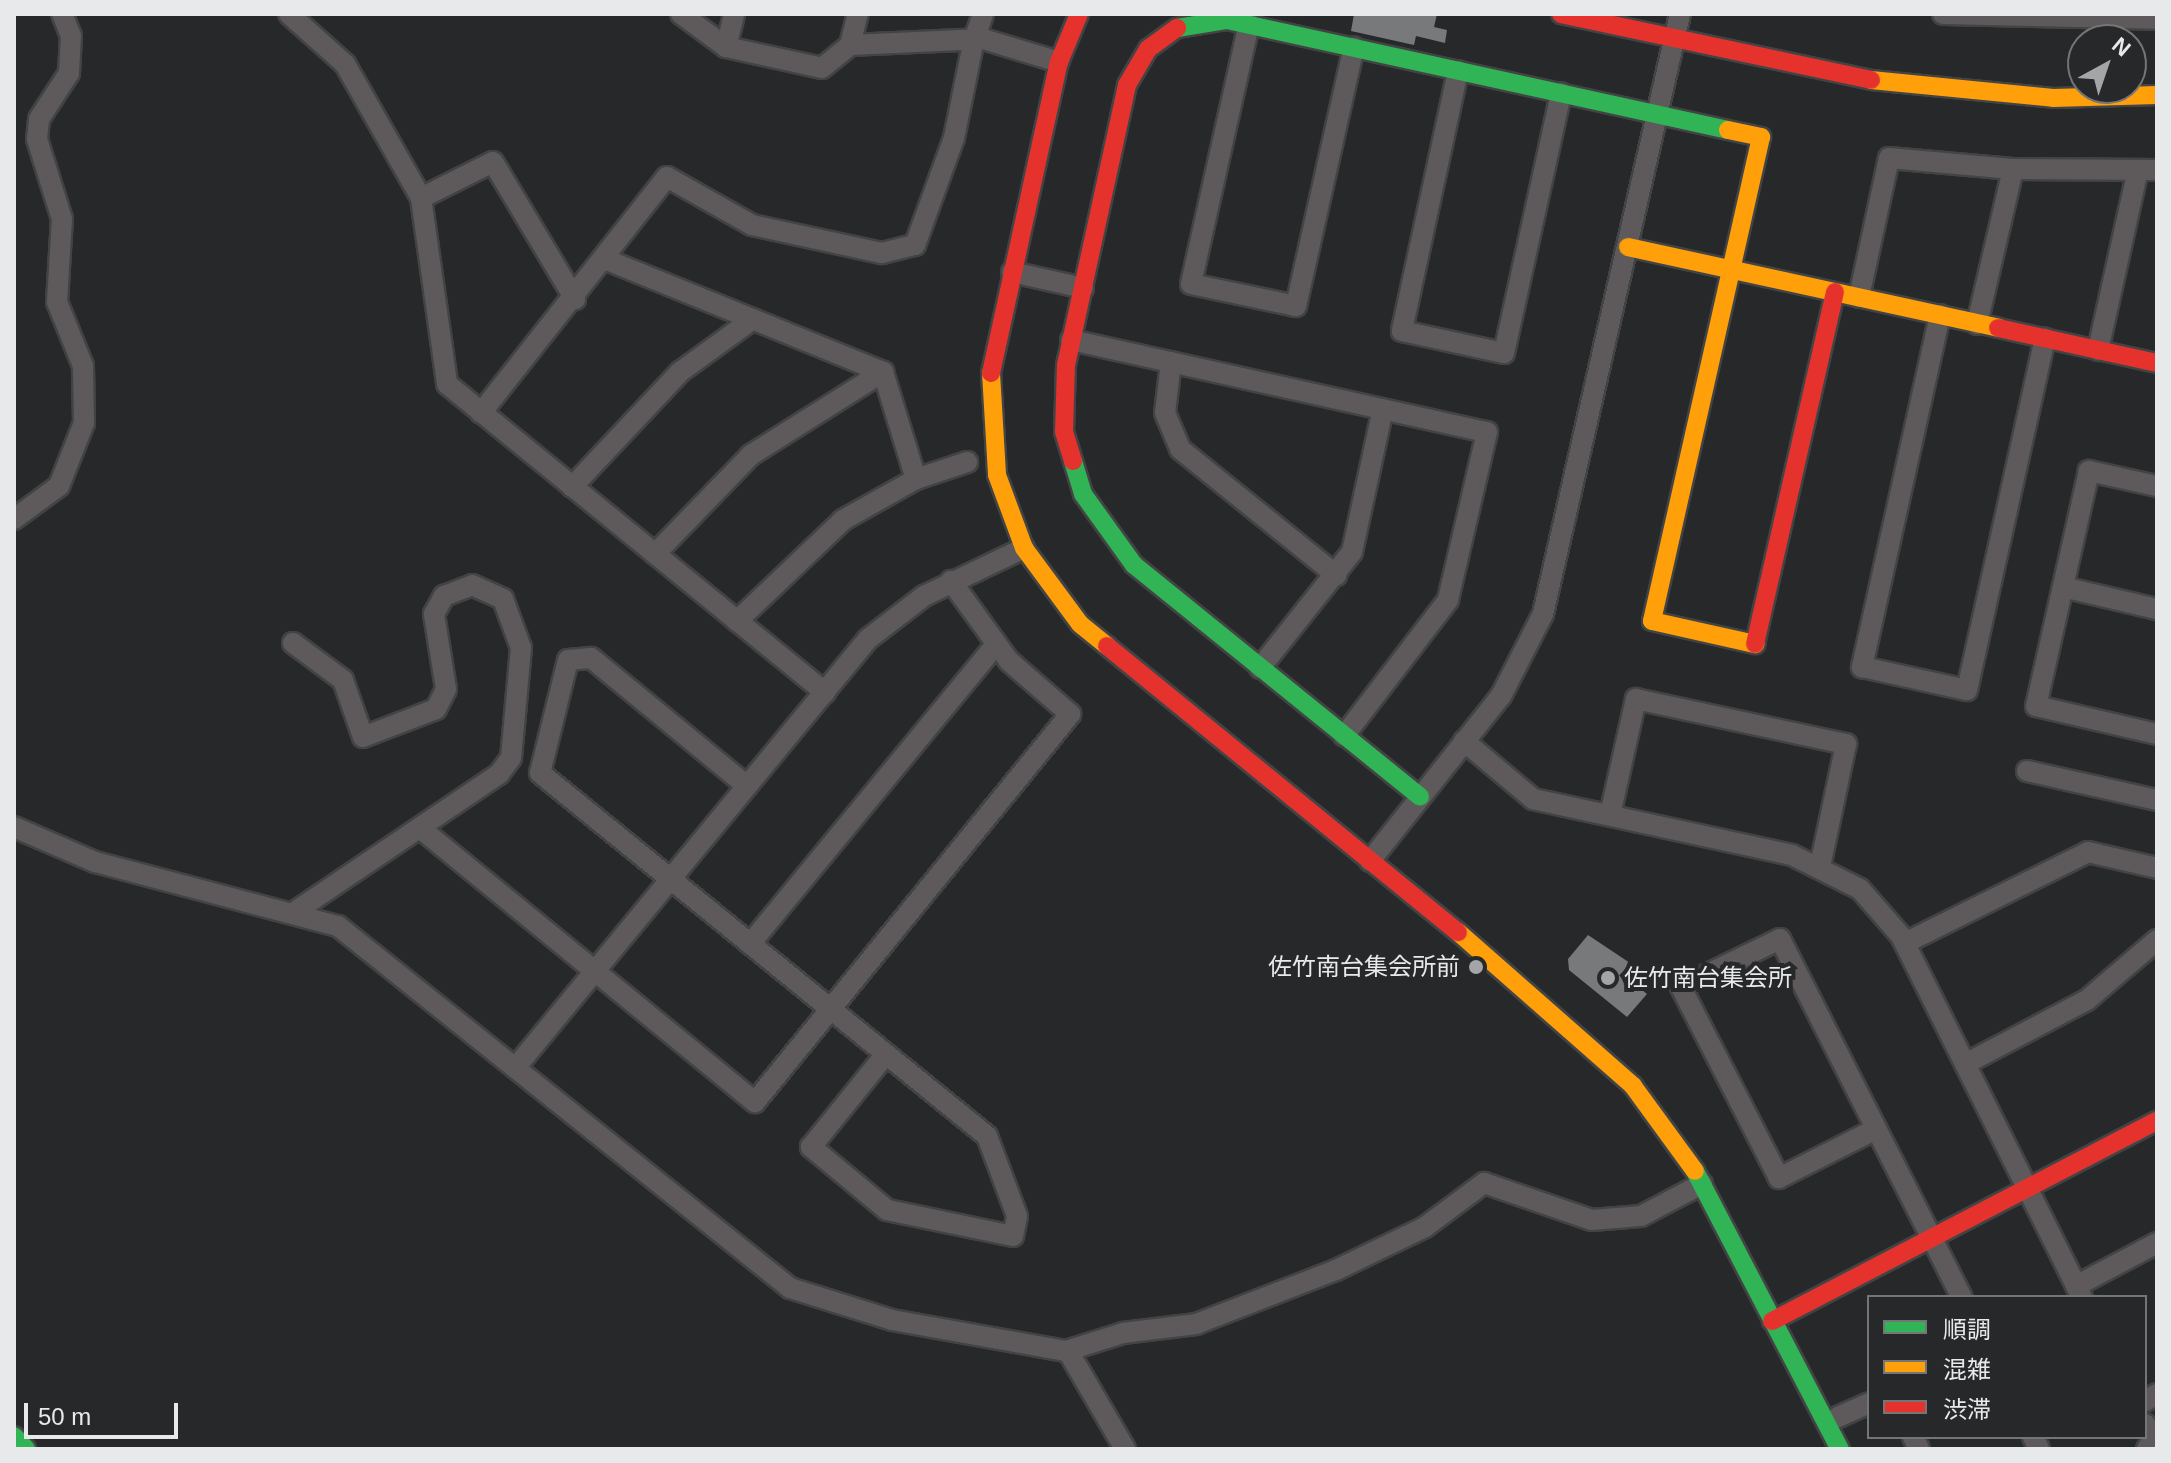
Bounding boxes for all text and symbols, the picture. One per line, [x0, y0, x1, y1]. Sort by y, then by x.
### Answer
north arrow [2067, 24, 2147, 104]
text: N [2107, 32, 2136, 61]
place label: 佐竹南台集会所前 [1268, 953, 1460, 981]
marker: 佐竹南台集会所前 [1467, 958, 1485, 976]
place label: 佐竹南台集会所 [1624, 964, 1792, 992]
marker: 佐竹南台集会所 [1599, 969, 1617, 987]
legend [1867, 1295, 2147, 1439]
text: 順調 [1943, 1316, 1991, 1343]
text: 混雑 [1943, 1356, 1991, 1383]
scale bar [28, 1387, 182, 1437]
text: 渋滞 [1943, 1396, 1991, 1423]
text: 50 m [38, 1403, 91, 1430]

